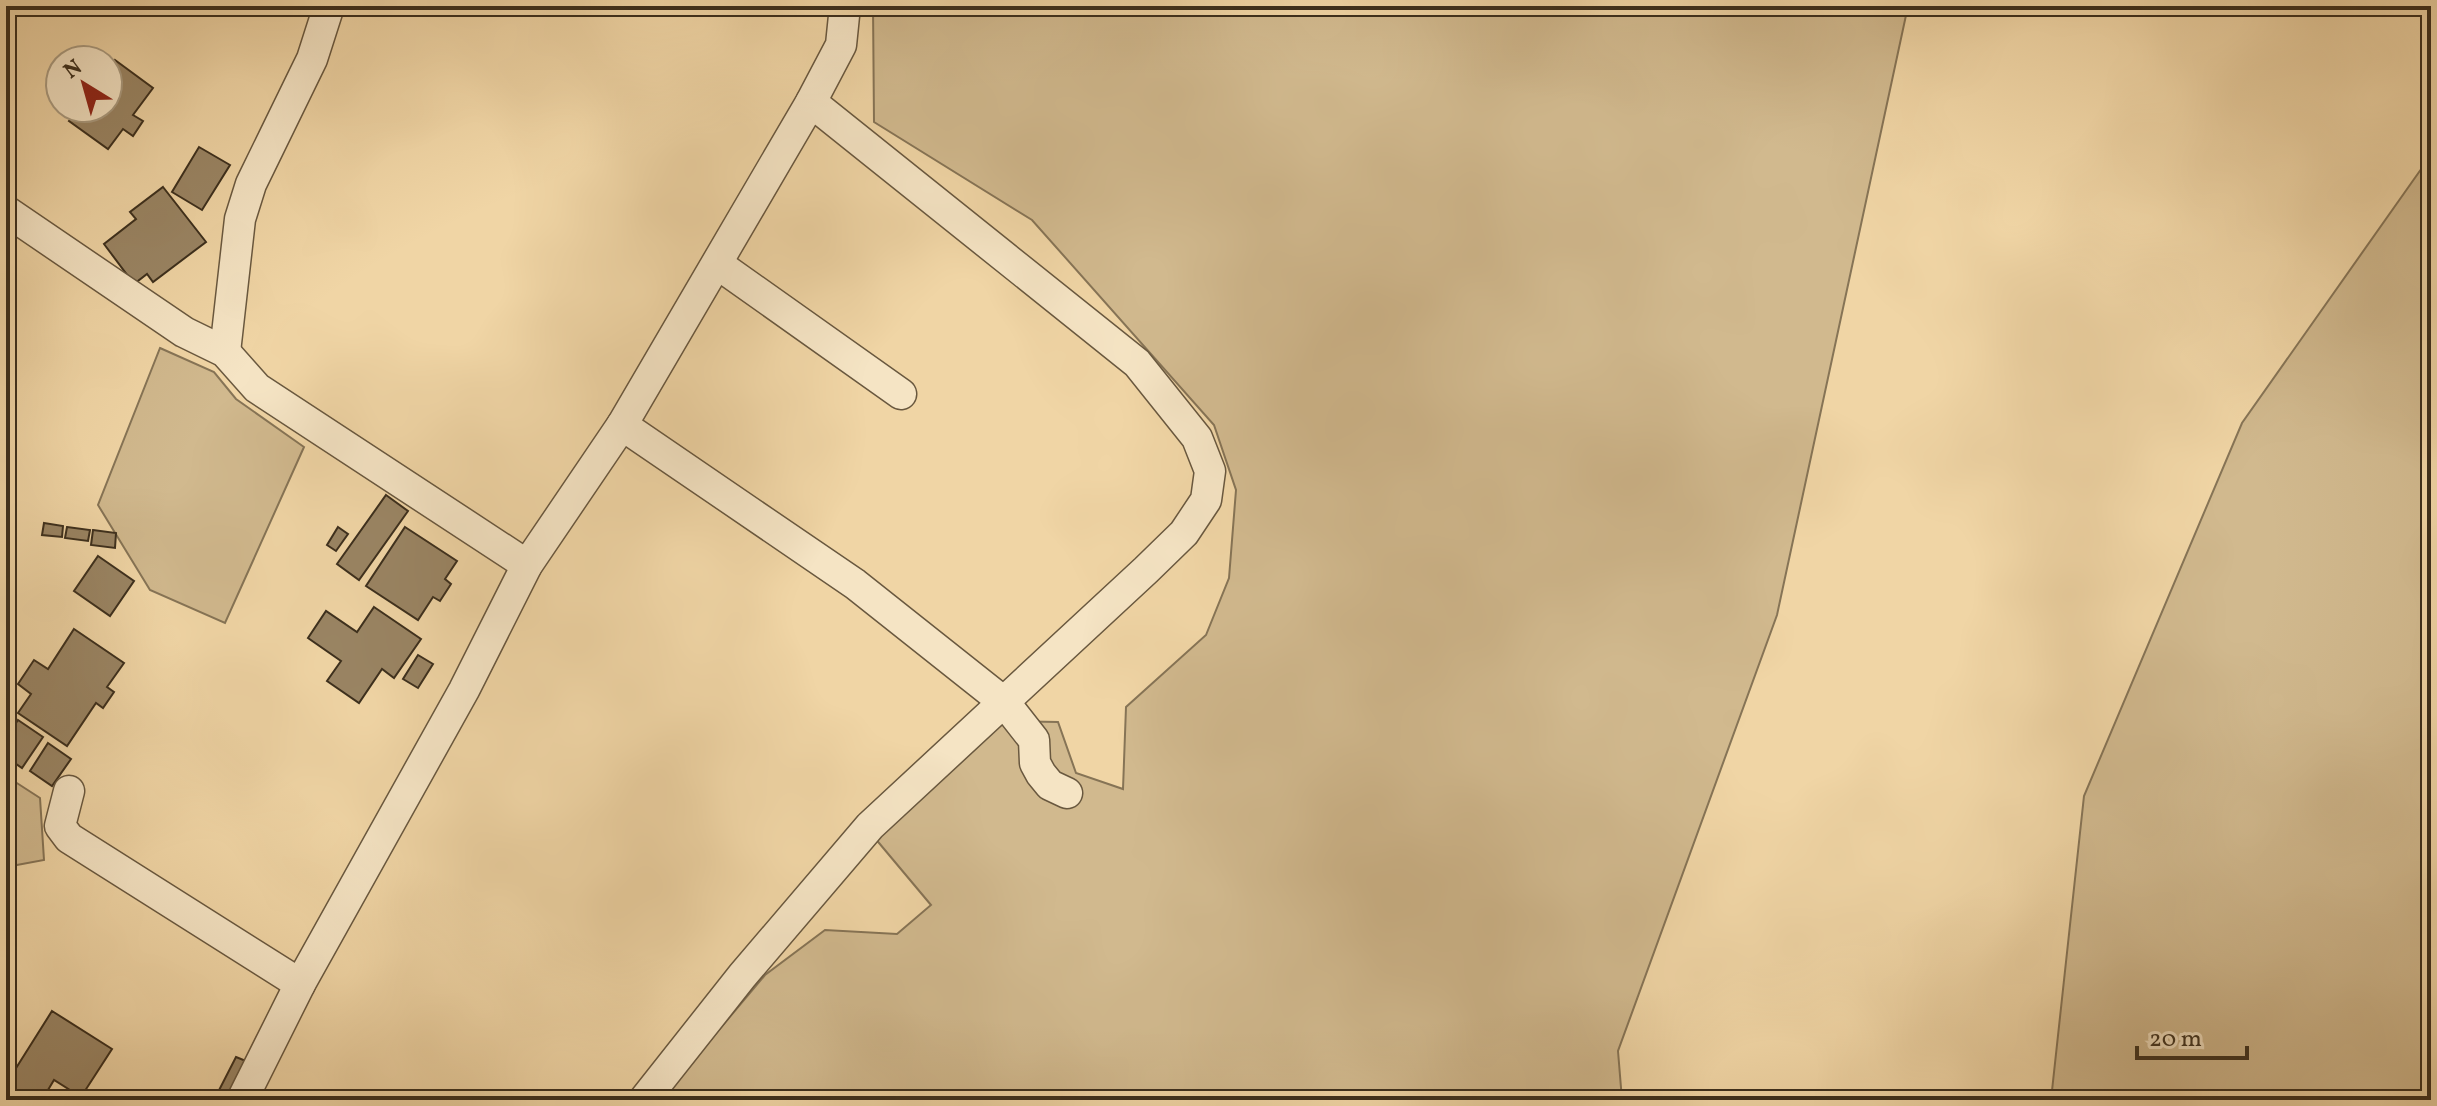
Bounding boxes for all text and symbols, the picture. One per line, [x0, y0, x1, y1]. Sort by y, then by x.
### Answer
north arrow [44, 44, 124, 124]
text: N [58, 53, 89, 87]
scale bar [2137, 1010, 2247, 1060]
text: 20 m [2149, 1023, 2202, 1057]

